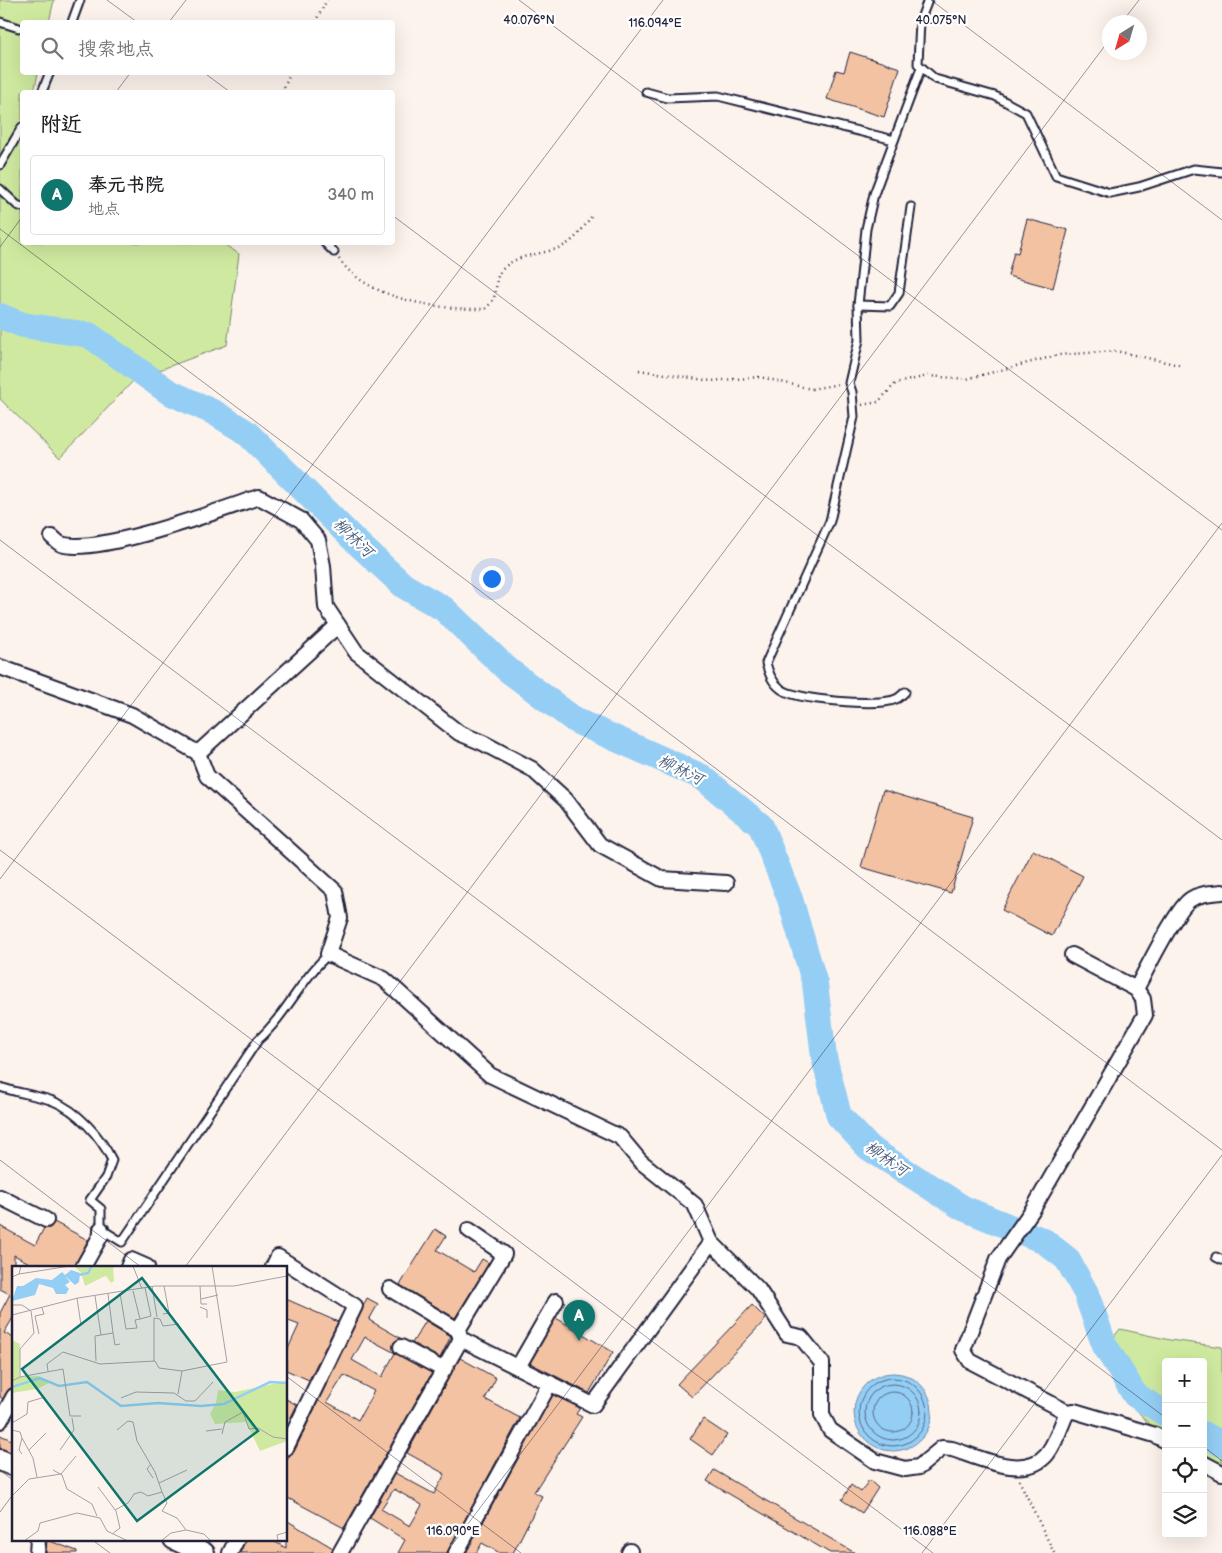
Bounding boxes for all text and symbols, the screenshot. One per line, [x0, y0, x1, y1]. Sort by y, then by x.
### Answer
text: 40.076°N [503, 13, 555, 28]
text: 40.075°N [916, 13, 966, 28]
north arrow [1102, 15, 1147, 60]
text: 116.094°E [628, 16, 682, 31]
search box [20, 20, 395, 75]
icon: search [38, 34, 66, 62]
text: 搜索地点 [78, 38, 154, 61]
text: 附近 [40, 112, 82, 137]
text: 奉元书院 [88, 174, 164, 197]
text: A [52, 186, 62, 205]
text: 340 m [327, 186, 374, 205]
text: 地点 [88, 200, 120, 219]
water label: 柳林河 [329, 515, 379, 564]
your location [479, 566, 505, 592]
water label: 柳林河 [655, 751, 709, 791]
water label: 柳林河 [861, 1138, 914, 1182]
inset map [12, 1266, 288, 1540]
pin: A [563, 1300, 595, 1341]
map controls [1162, 1358, 1207, 1538]
button: + [1162, 1358, 1207, 1403]
button: − [1162, 1403, 1207, 1448]
button: locate [1162, 1448, 1207, 1493]
button: layers [1162, 1493, 1207, 1538]
text: 116.090°E [426, 1524, 480, 1539]
text: 116.088°E [903, 1524, 957, 1539]

